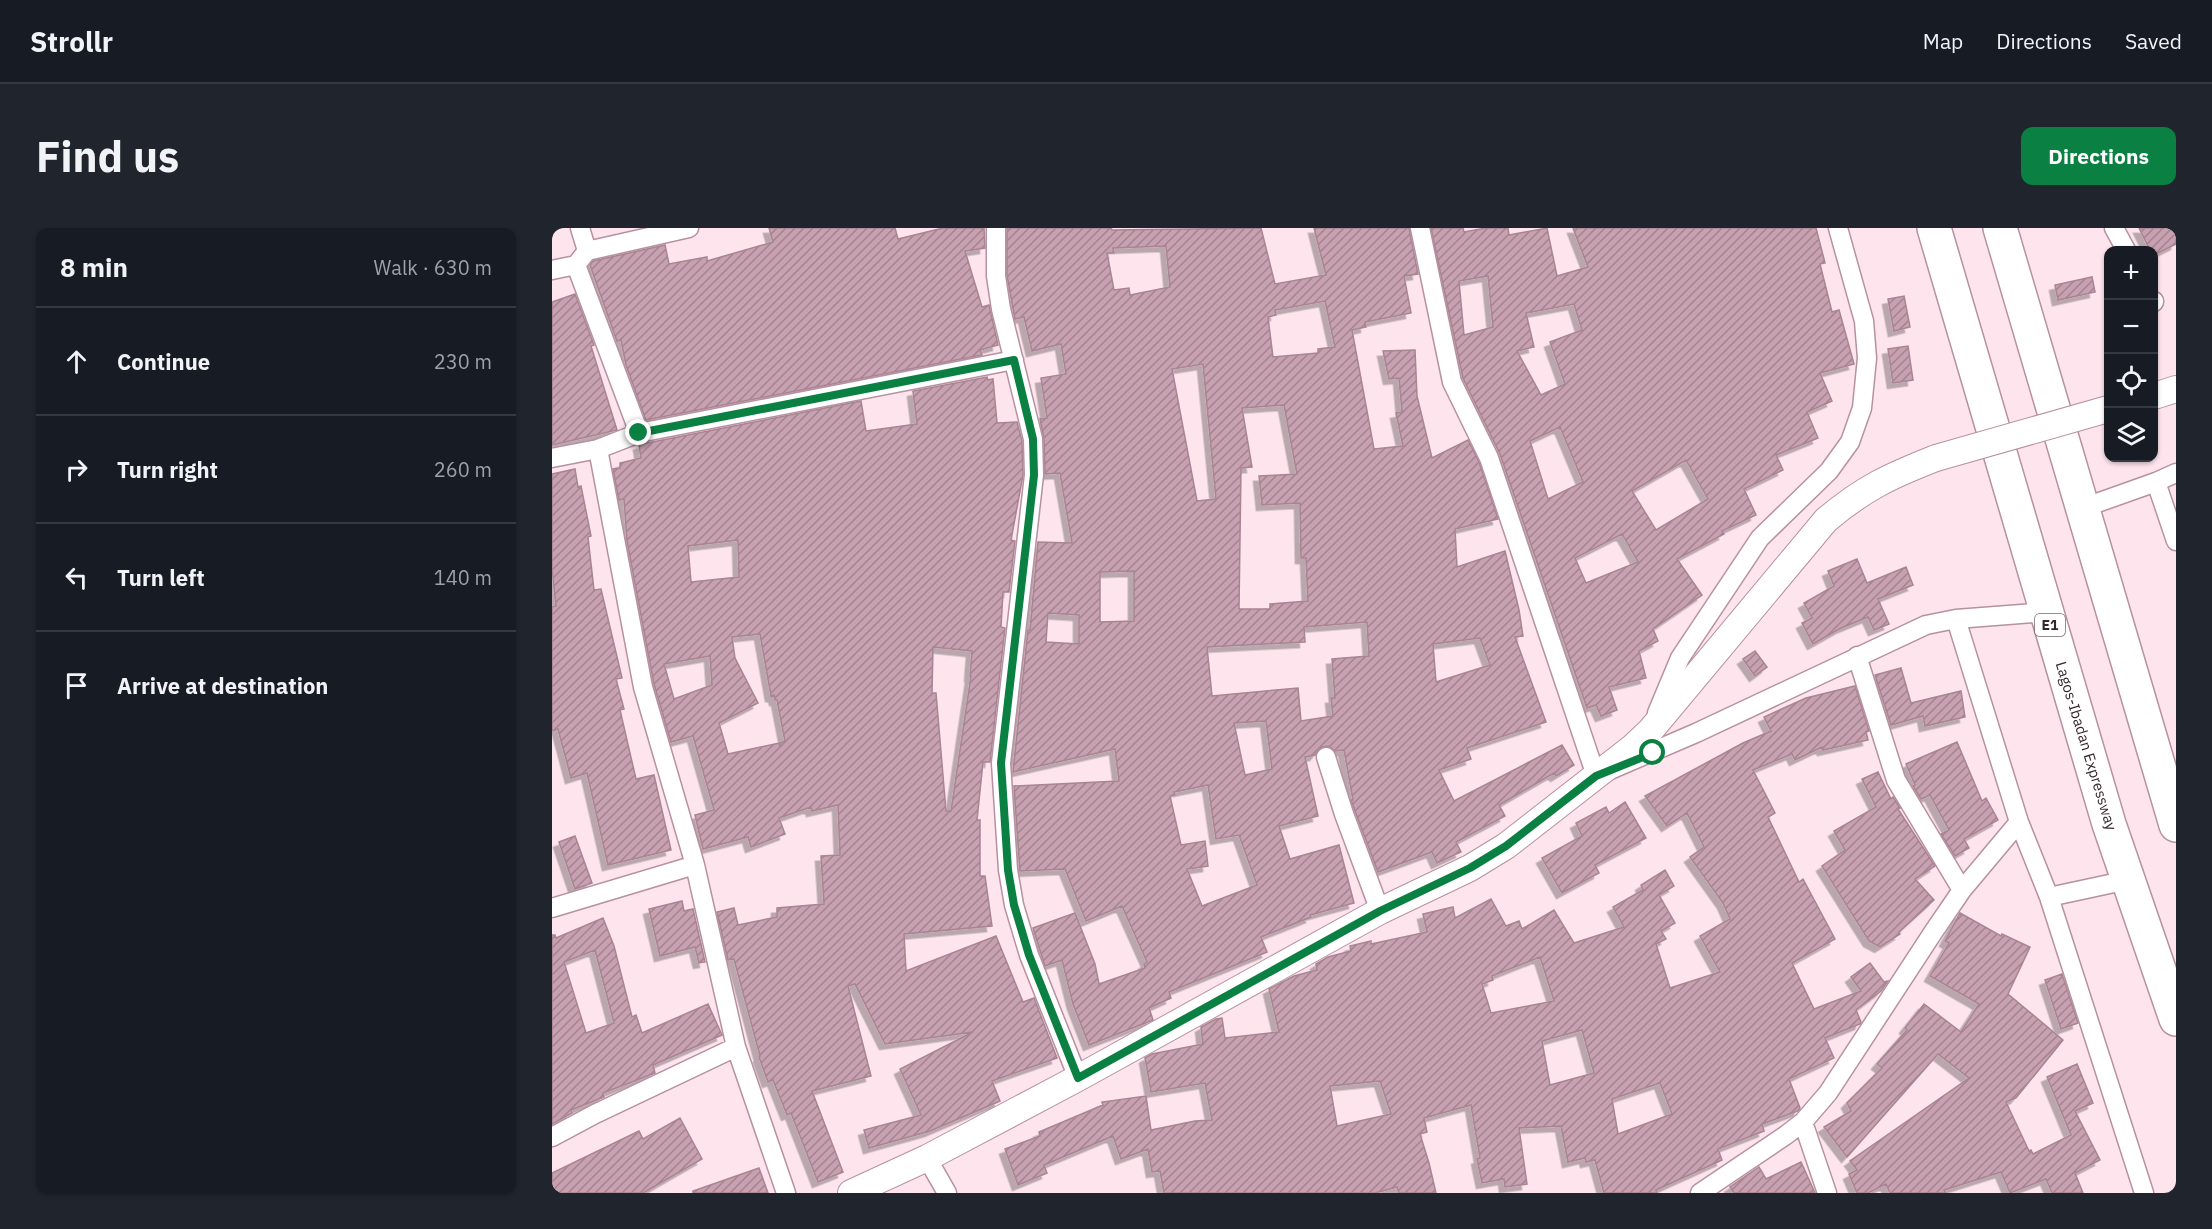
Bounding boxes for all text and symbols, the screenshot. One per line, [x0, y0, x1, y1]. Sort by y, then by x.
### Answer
text: Strollr [30, 23, 113, 60]
text: Map [1923, 27, 1963, 55]
text: Directions [1996, 27, 2092, 55]
text: Saved [2125, 27, 2182, 55]
button: Directions [2021, 127, 2176, 185]
text: Find us [36, 129, 179, 184]
map controls [2104, 246, 2158, 462]
button: + [2104, 246, 2158, 300]
text: 8 min [60, 250, 128, 284]
text: Walk · 630 m [374, 254, 492, 281]
button: − [2104, 300, 2158, 354]
icon: ahead [60, 345, 93, 378]
text: Continue [117, 347, 210, 376]
text: 230 m [434, 348, 492, 375]
button: locate [2104, 354, 2158, 408]
button: layers [2104, 408, 2158, 462]
route end [625, 419, 651, 445]
icon: right [60, 453, 93, 486]
text: Turn right [117, 455, 218, 484]
text: 260 m [434, 456, 492, 483]
icon: left [60, 561, 93, 594]
text: Turn left [117, 563, 205, 592]
text: 140 m [434, 564, 492, 591]
road number: E1 [2035, 614, 2065, 636]
street label: Lagos-Ibadan Expressway [2052, 659, 2121, 833]
icon: arrive [60, 669, 93, 702]
text: Arrive at destination [117, 671, 328, 700]
route start [1639, 739, 1665, 765]

